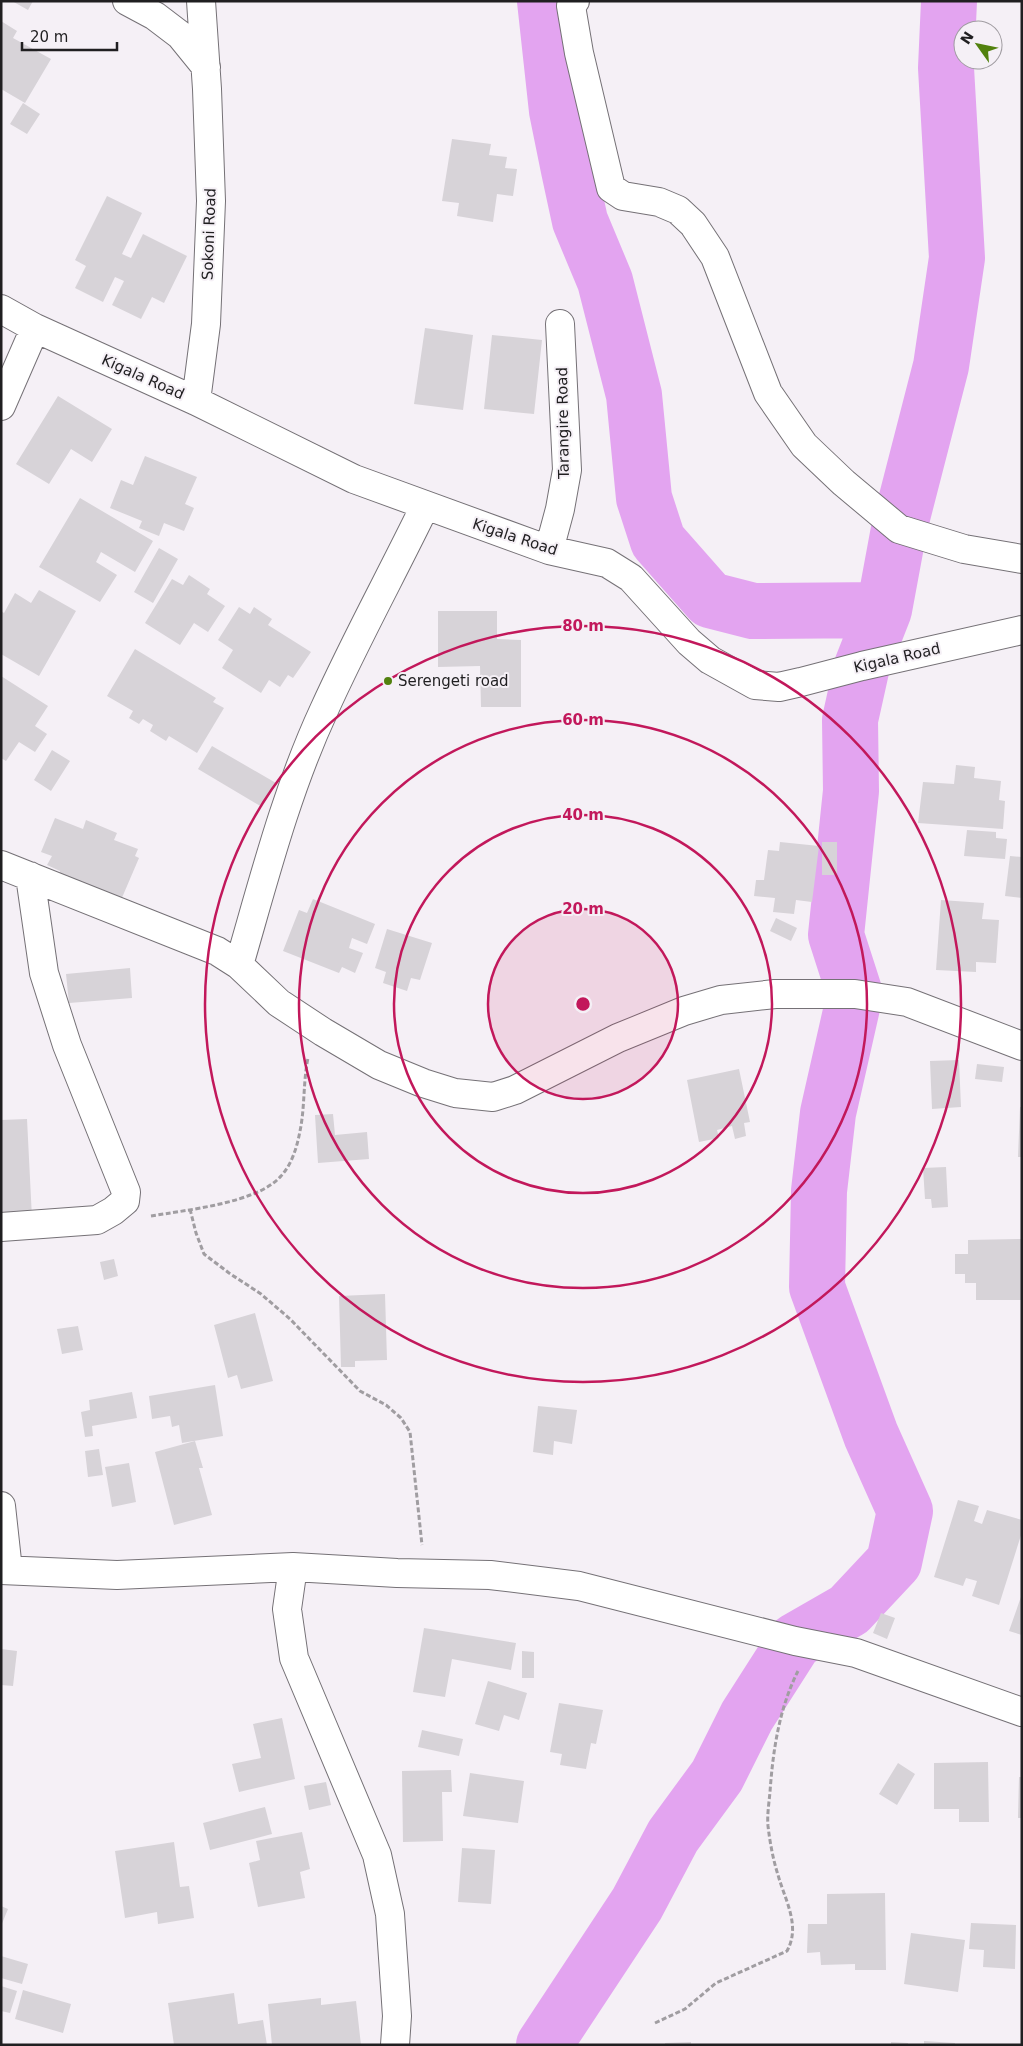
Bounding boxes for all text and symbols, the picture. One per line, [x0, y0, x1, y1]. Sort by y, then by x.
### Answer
scale bar [22, 20, 118, 52]
north arrow [953, 20, 1003, 70]
text: 20 m [30, 28, 68, 46]
text: N [957, 29, 977, 47]
street label: Sokoni Road [198, 188, 220, 280]
street label: Kigala Road [99, 351, 187, 403]
street label: Tarangire Road [553, 367, 573, 480]
street label: Kigala Road [470, 515, 560, 559]
text: 80 m [562, 617, 604, 635]
street label: Kigala Road [852, 639, 942, 677]
place label: Serengeti road [398, 672, 509, 690]
marker: Serengeti road [382, 675, 394, 687]
text: 60 m [562, 711, 604, 729]
text: 40 m [562, 806, 604, 824]
text: 20 m [562, 900, 604, 918]
centre of rings [574, 995, 592, 1013]

